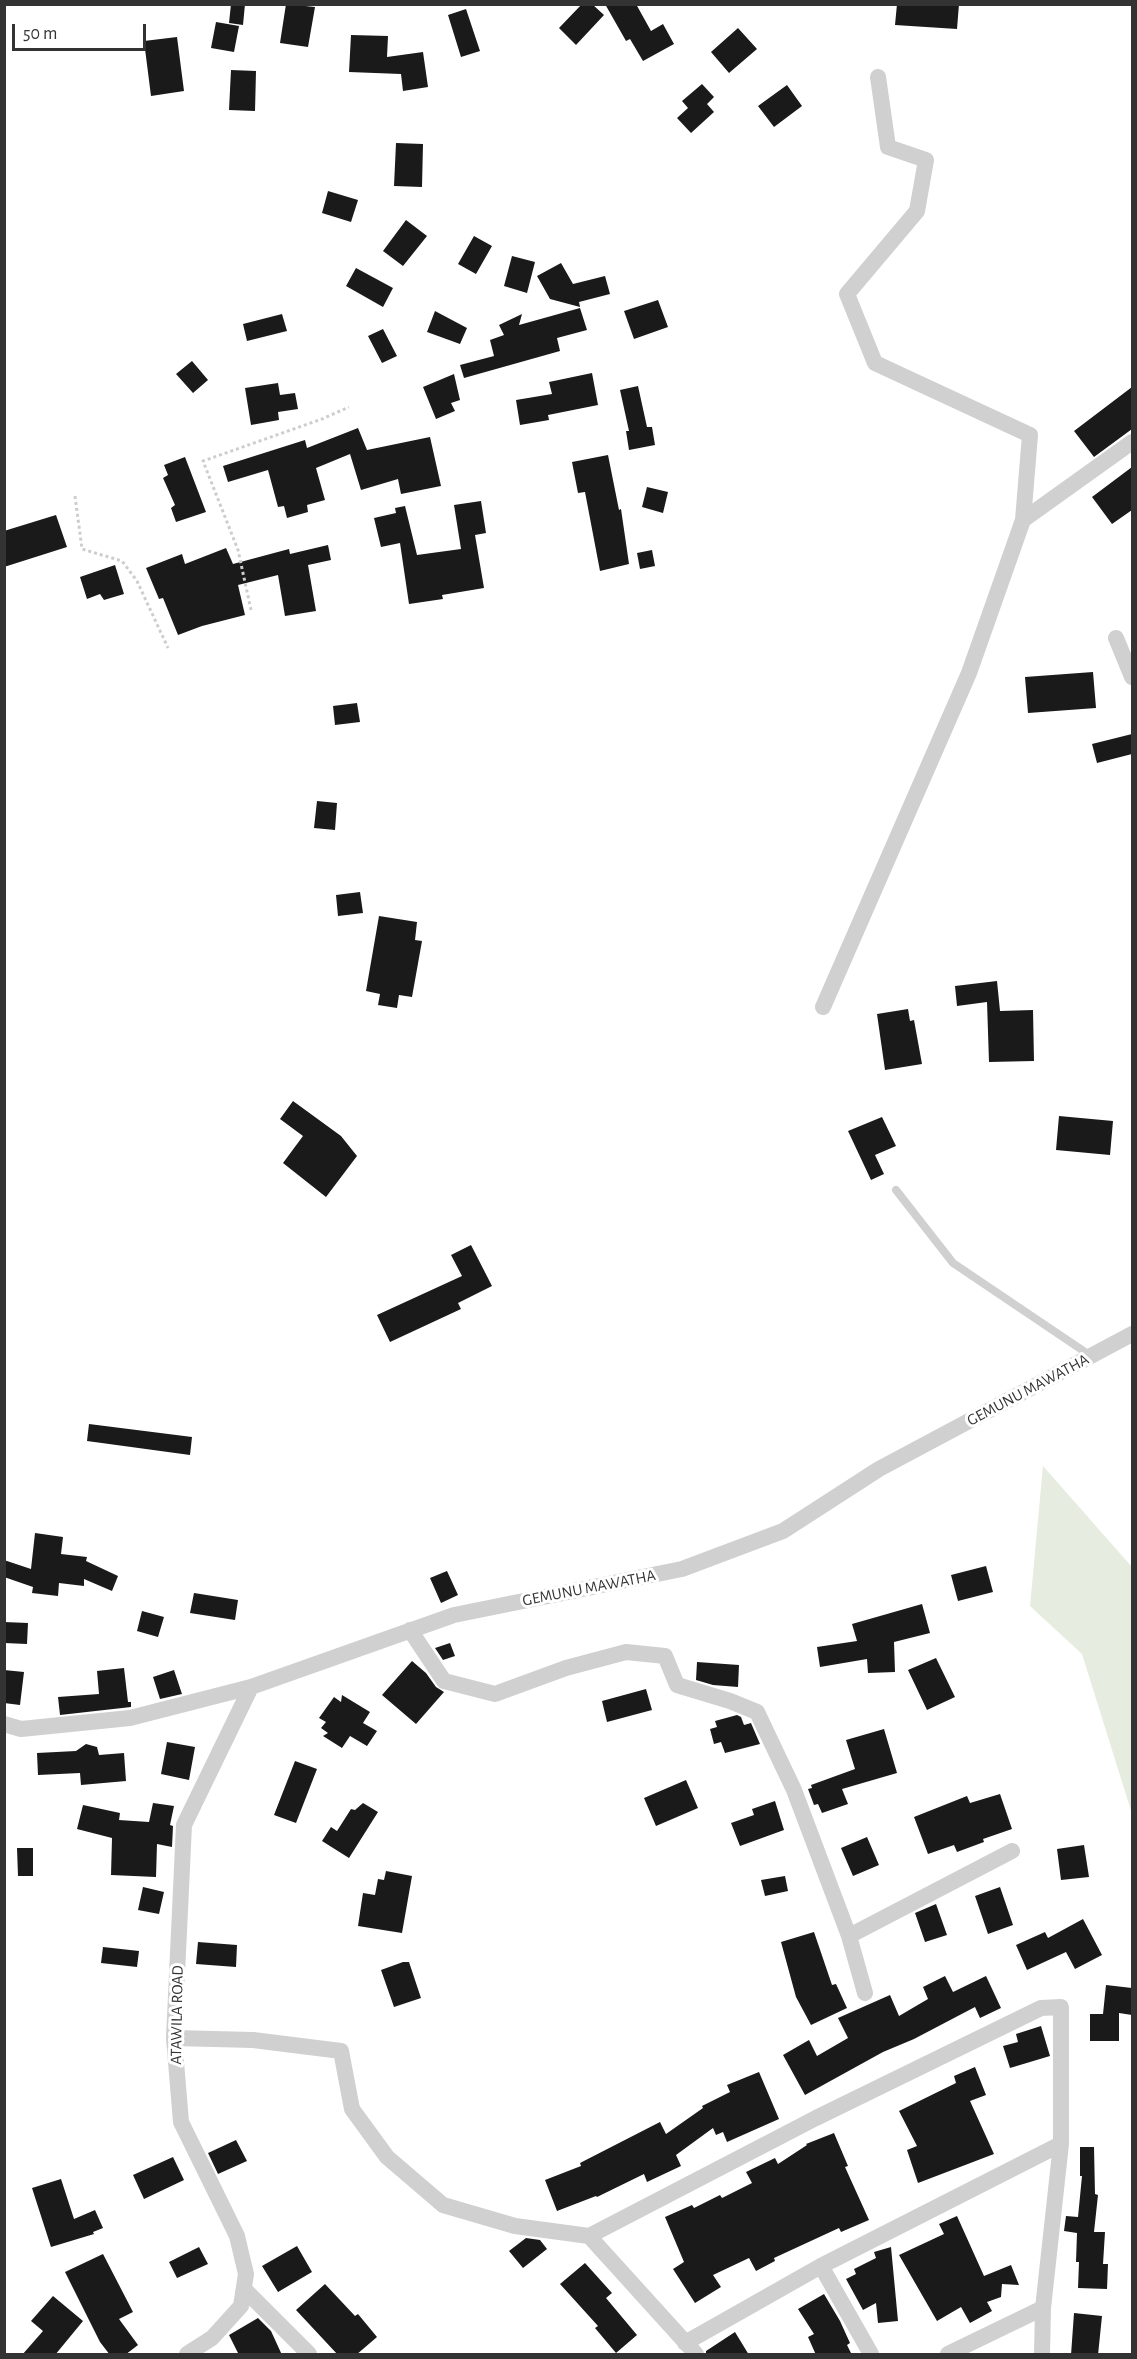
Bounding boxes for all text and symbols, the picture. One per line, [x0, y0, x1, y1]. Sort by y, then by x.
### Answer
scale bar [15, 12, 148, 50]
text: 50 m [23, 25, 57, 43]
street label: GEMUNU MAWATHA [964, 1350, 1092, 1430]
street label: GEMUNU MAWATHA [521, 1566, 657, 1610]
street label: ATAWILA ROAD [167, 1965, 187, 2065]

